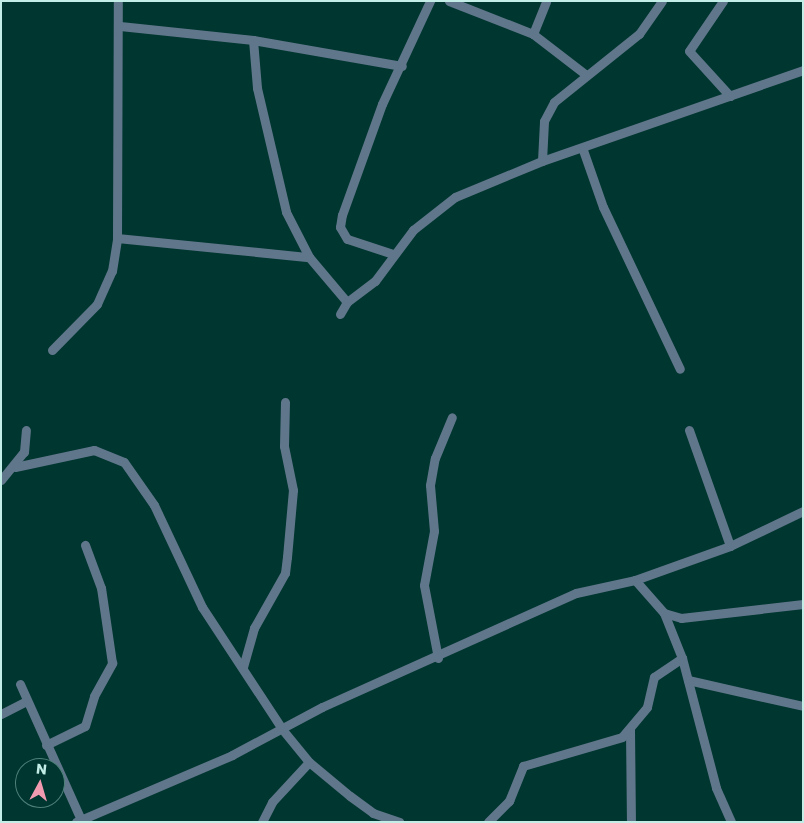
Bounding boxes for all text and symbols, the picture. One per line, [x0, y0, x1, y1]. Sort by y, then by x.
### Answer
north arrow [15, 758, 65, 808]
text: N [35, 759, 48, 780]

